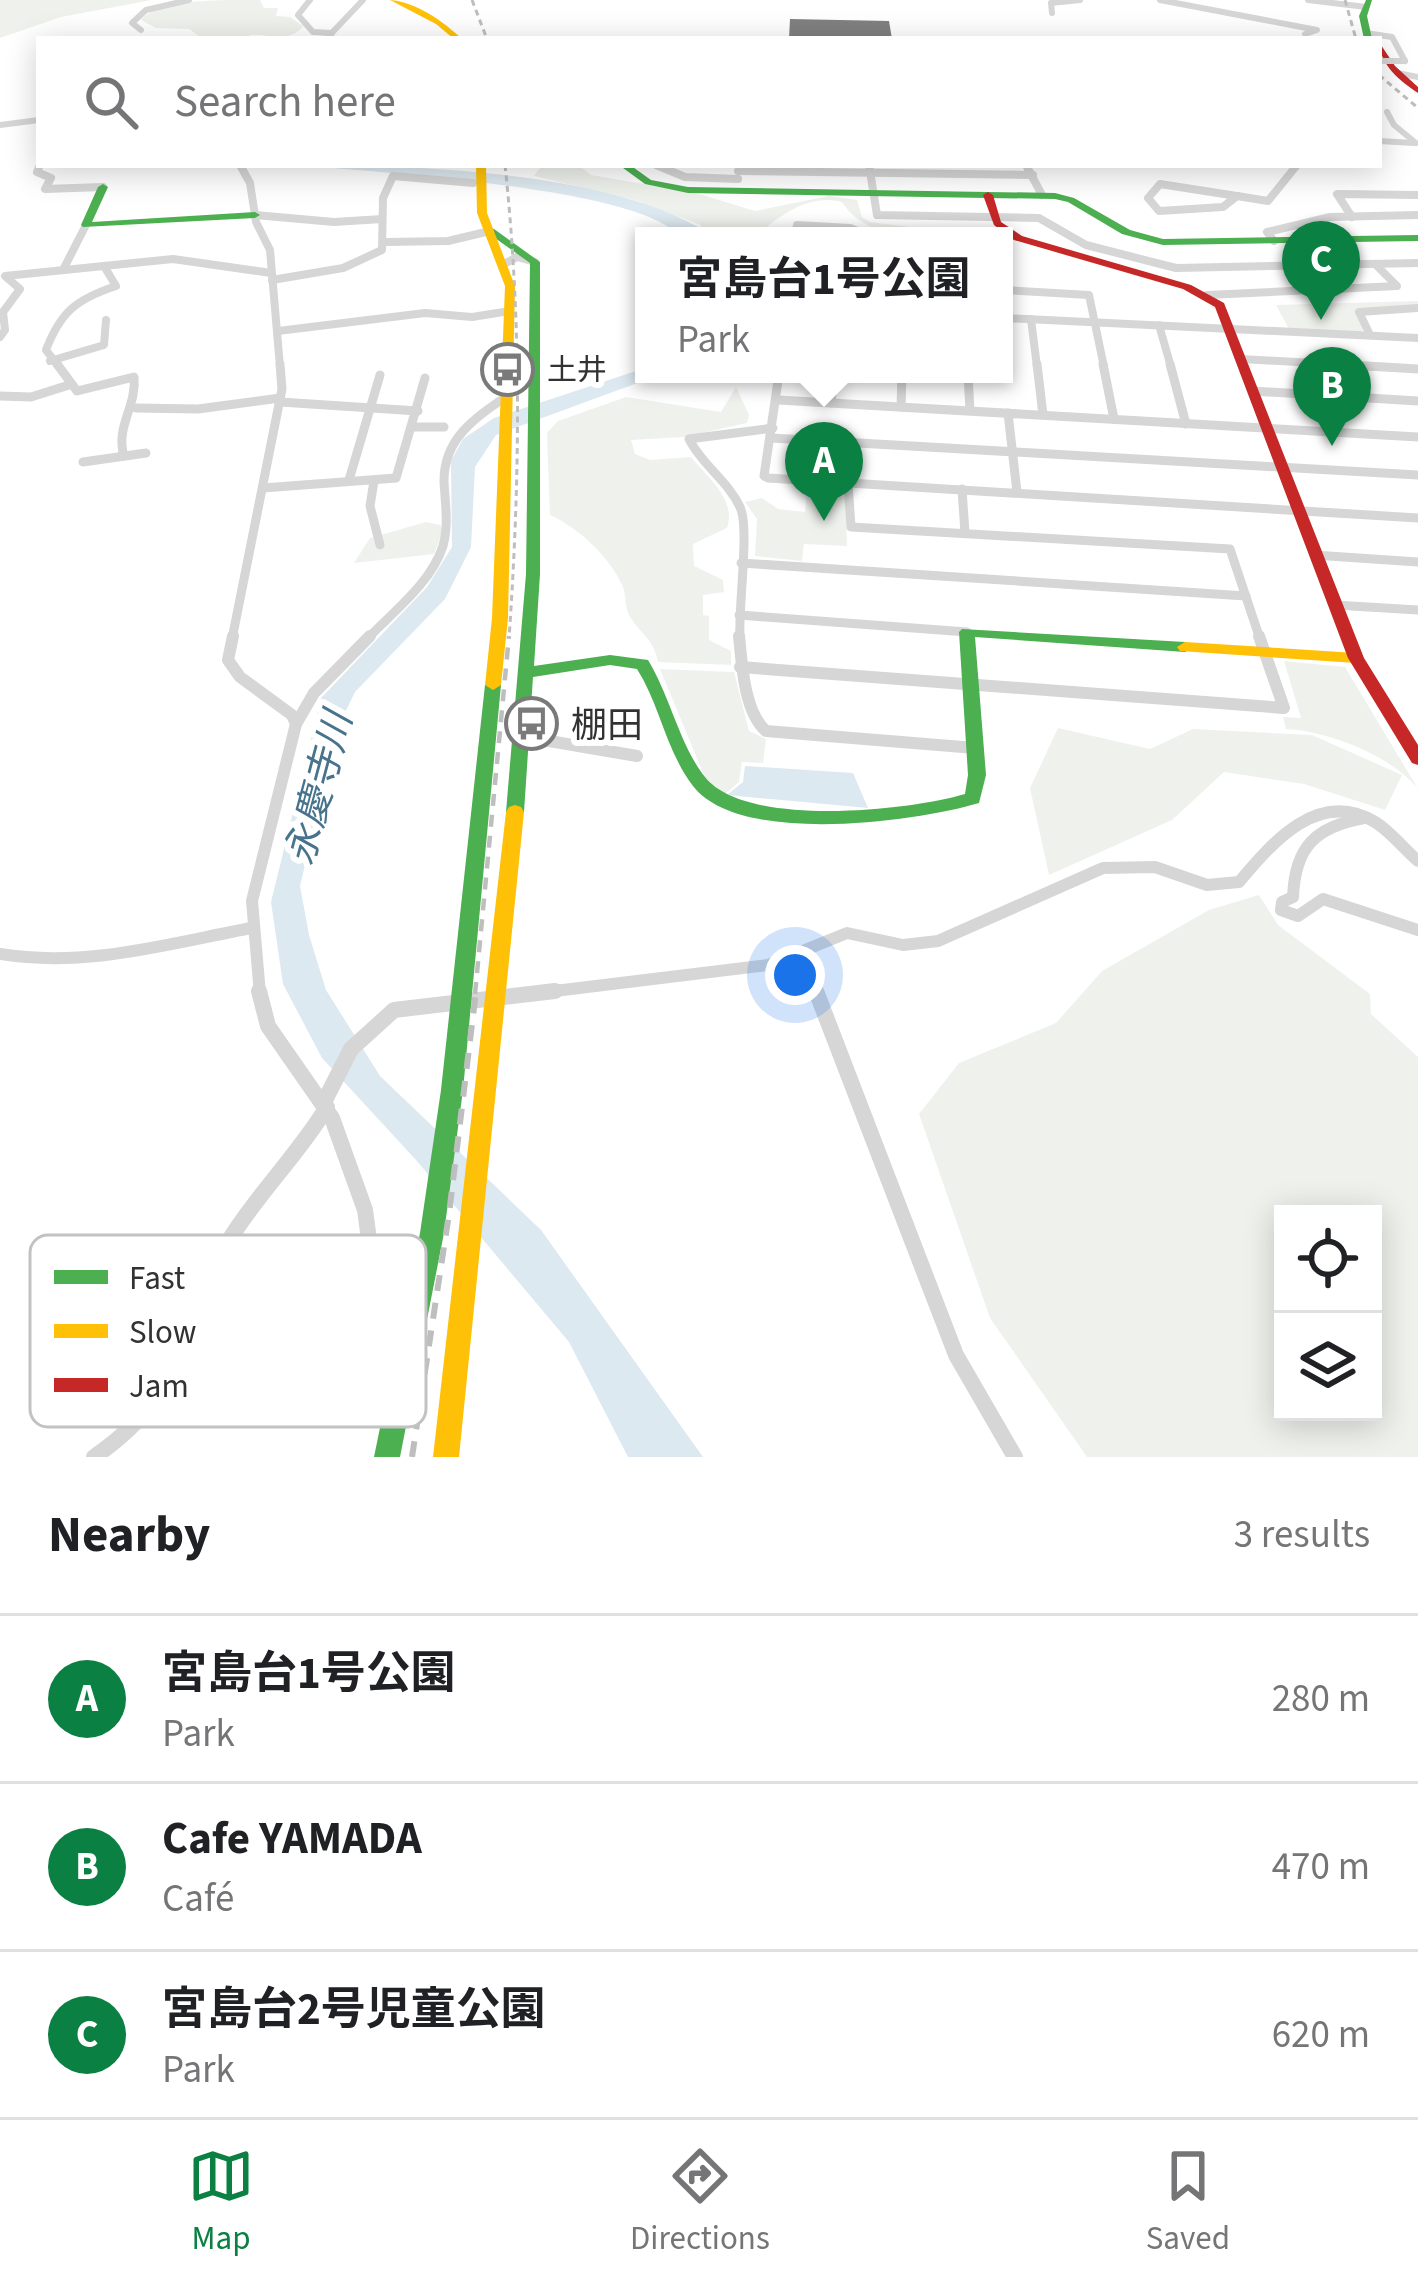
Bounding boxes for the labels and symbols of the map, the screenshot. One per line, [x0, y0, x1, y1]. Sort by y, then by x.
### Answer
pin: C [1282, 221, 1360, 320]
bus stop icon: 土井 [480, 342, 536, 398]
pin: B [1293, 347, 1371, 446]
place label: 土井 [547, 349, 607, 392]
pin: A [785, 422, 863, 521]
bus stop icon: 棚田 [504, 696, 560, 752]
place label: 棚田 [571, 700, 643, 751]
water label: 永慶寺川 [273, 702, 368, 871]
your location [765, 945, 825, 1005]
legend [30, 1235, 426, 1427]
text: Fast [129, 1255, 185, 1302]
text: Slow [129, 1309, 197, 1356]
text: Jam [129, 1363, 189, 1410]

